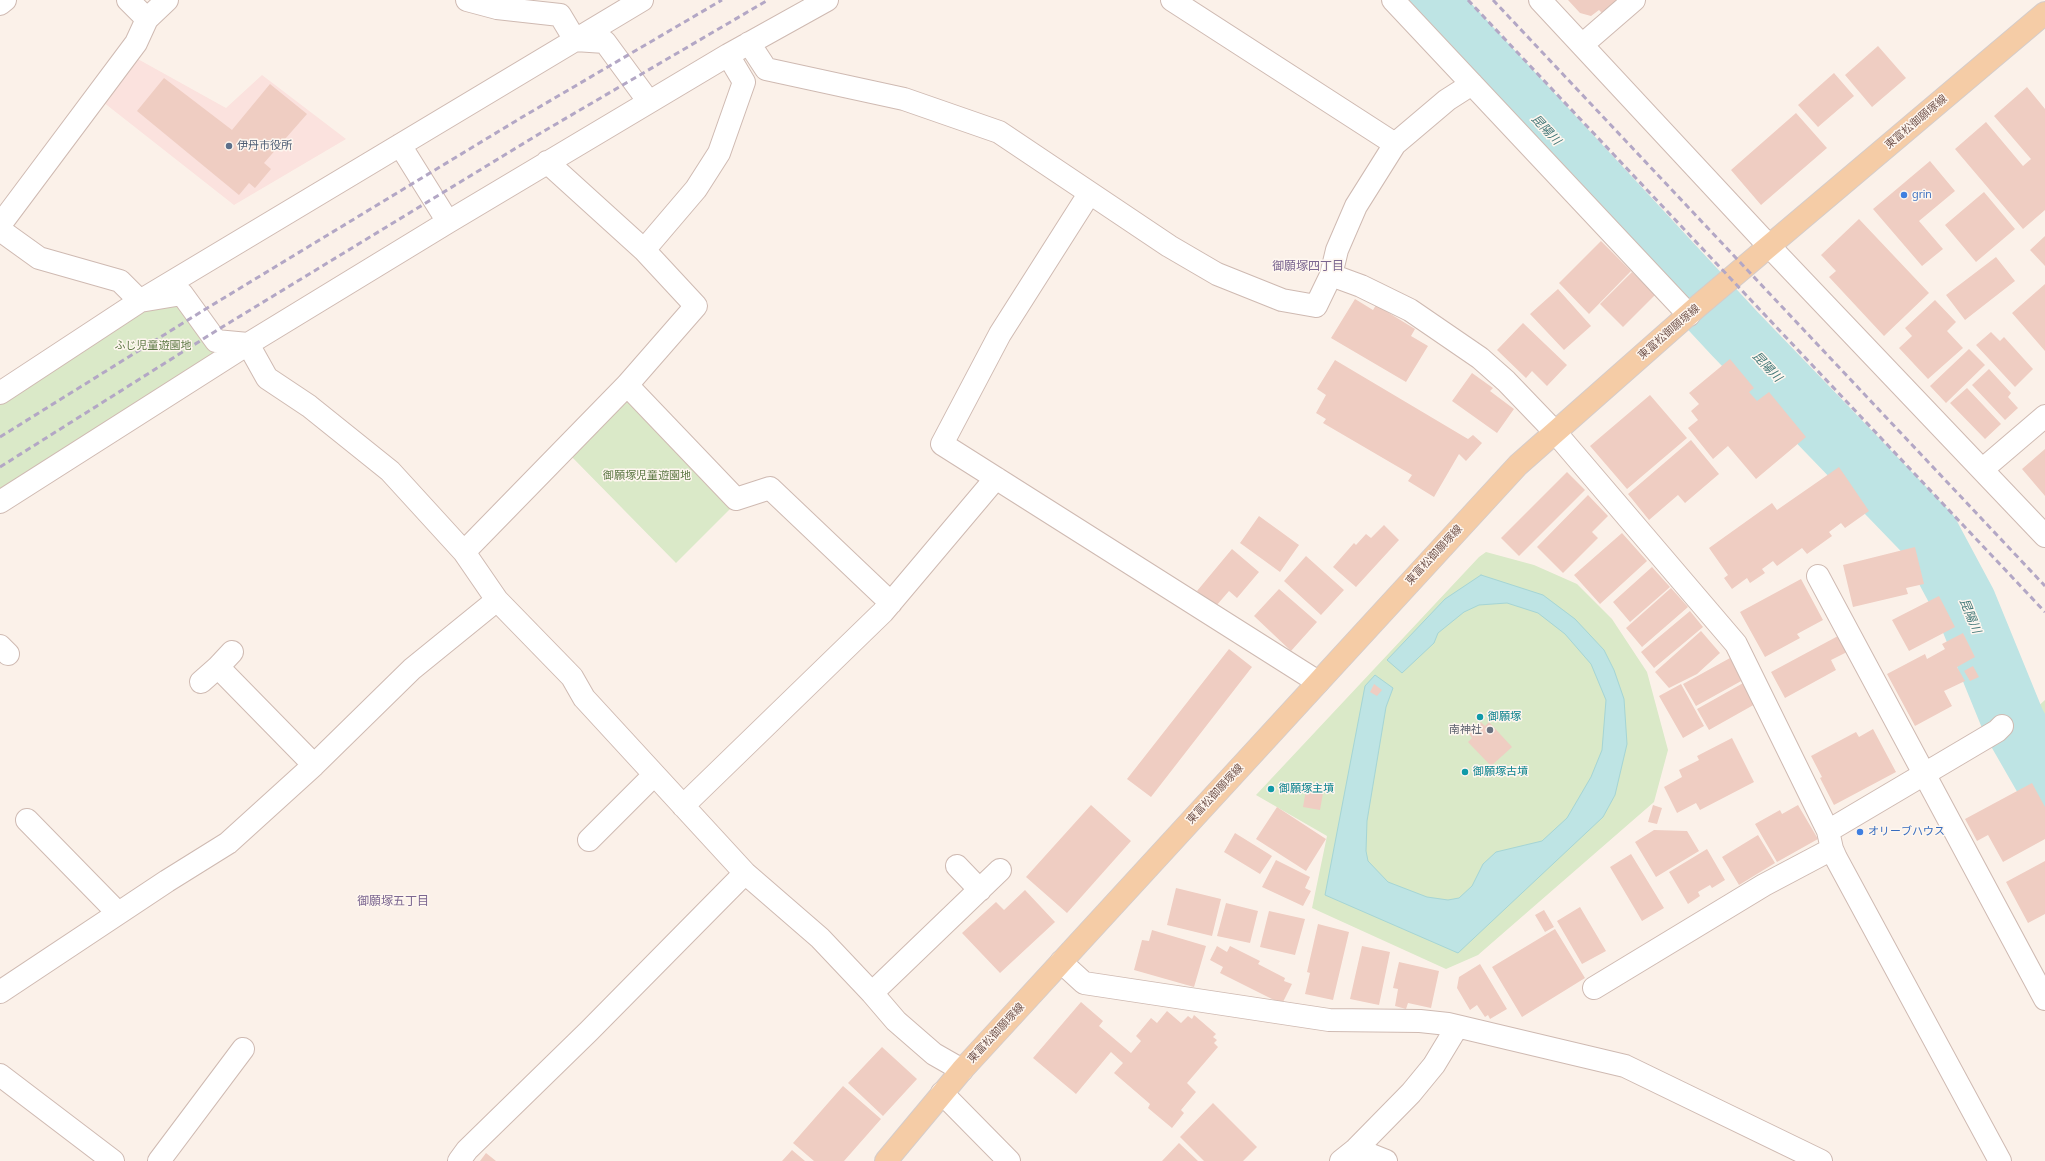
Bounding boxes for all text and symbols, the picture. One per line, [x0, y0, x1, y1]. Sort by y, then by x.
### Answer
street label: 東富松御願塚線 [1882, 92, 1950, 152]
water label: 昆陽川 [1528, 112, 1564, 148]
place label: 伊丹市役所 [237, 139, 292, 153]
marker: 伊丹市役所 [224, 141, 234, 151]
place label: grin [1912, 188, 1932, 202]
marker: grin [1899, 190, 1909, 200]
district label: 御願塚四丁目 [1272, 259, 1344, 273]
street label: 東富松御願塚線 [1636, 302, 1702, 362]
park label: ふじ児童遊園地 [115, 339, 191, 353]
water label: 昆陽川 [1749, 349, 1785, 385]
park label: 御願塚児童遊園地 [603, 469, 691, 483]
street label: 東富松御願塚線 [1403, 522, 1465, 588]
water label: 昆陽川 [1956, 597, 1984, 635]
place label: 御願塚 [1488, 710, 1521, 724]
marker: 御願塚 [1475, 712, 1485, 722]
place label: 南神社 [1449, 723, 1482, 737]
marker: 南神社 [1485, 725, 1495, 735]
street label: 東富松御願塚線 [1184, 761, 1246, 827]
place label: 御願塚古墳 [1473, 765, 1528, 779]
marker: 御願塚古墳 [1460, 767, 1470, 777]
place label: 御願塚主墳 [1279, 782, 1334, 796]
marker: 御願塚主墳 [1266, 784, 1276, 794]
place label: オリーブハウス [1868, 825, 1945, 839]
marker: オリーブハウス [1855, 827, 1865, 837]
district label: 御願塚五丁目 [357, 894, 429, 908]
street label: 東富松御願塚線 [965, 1000, 1027, 1066]

